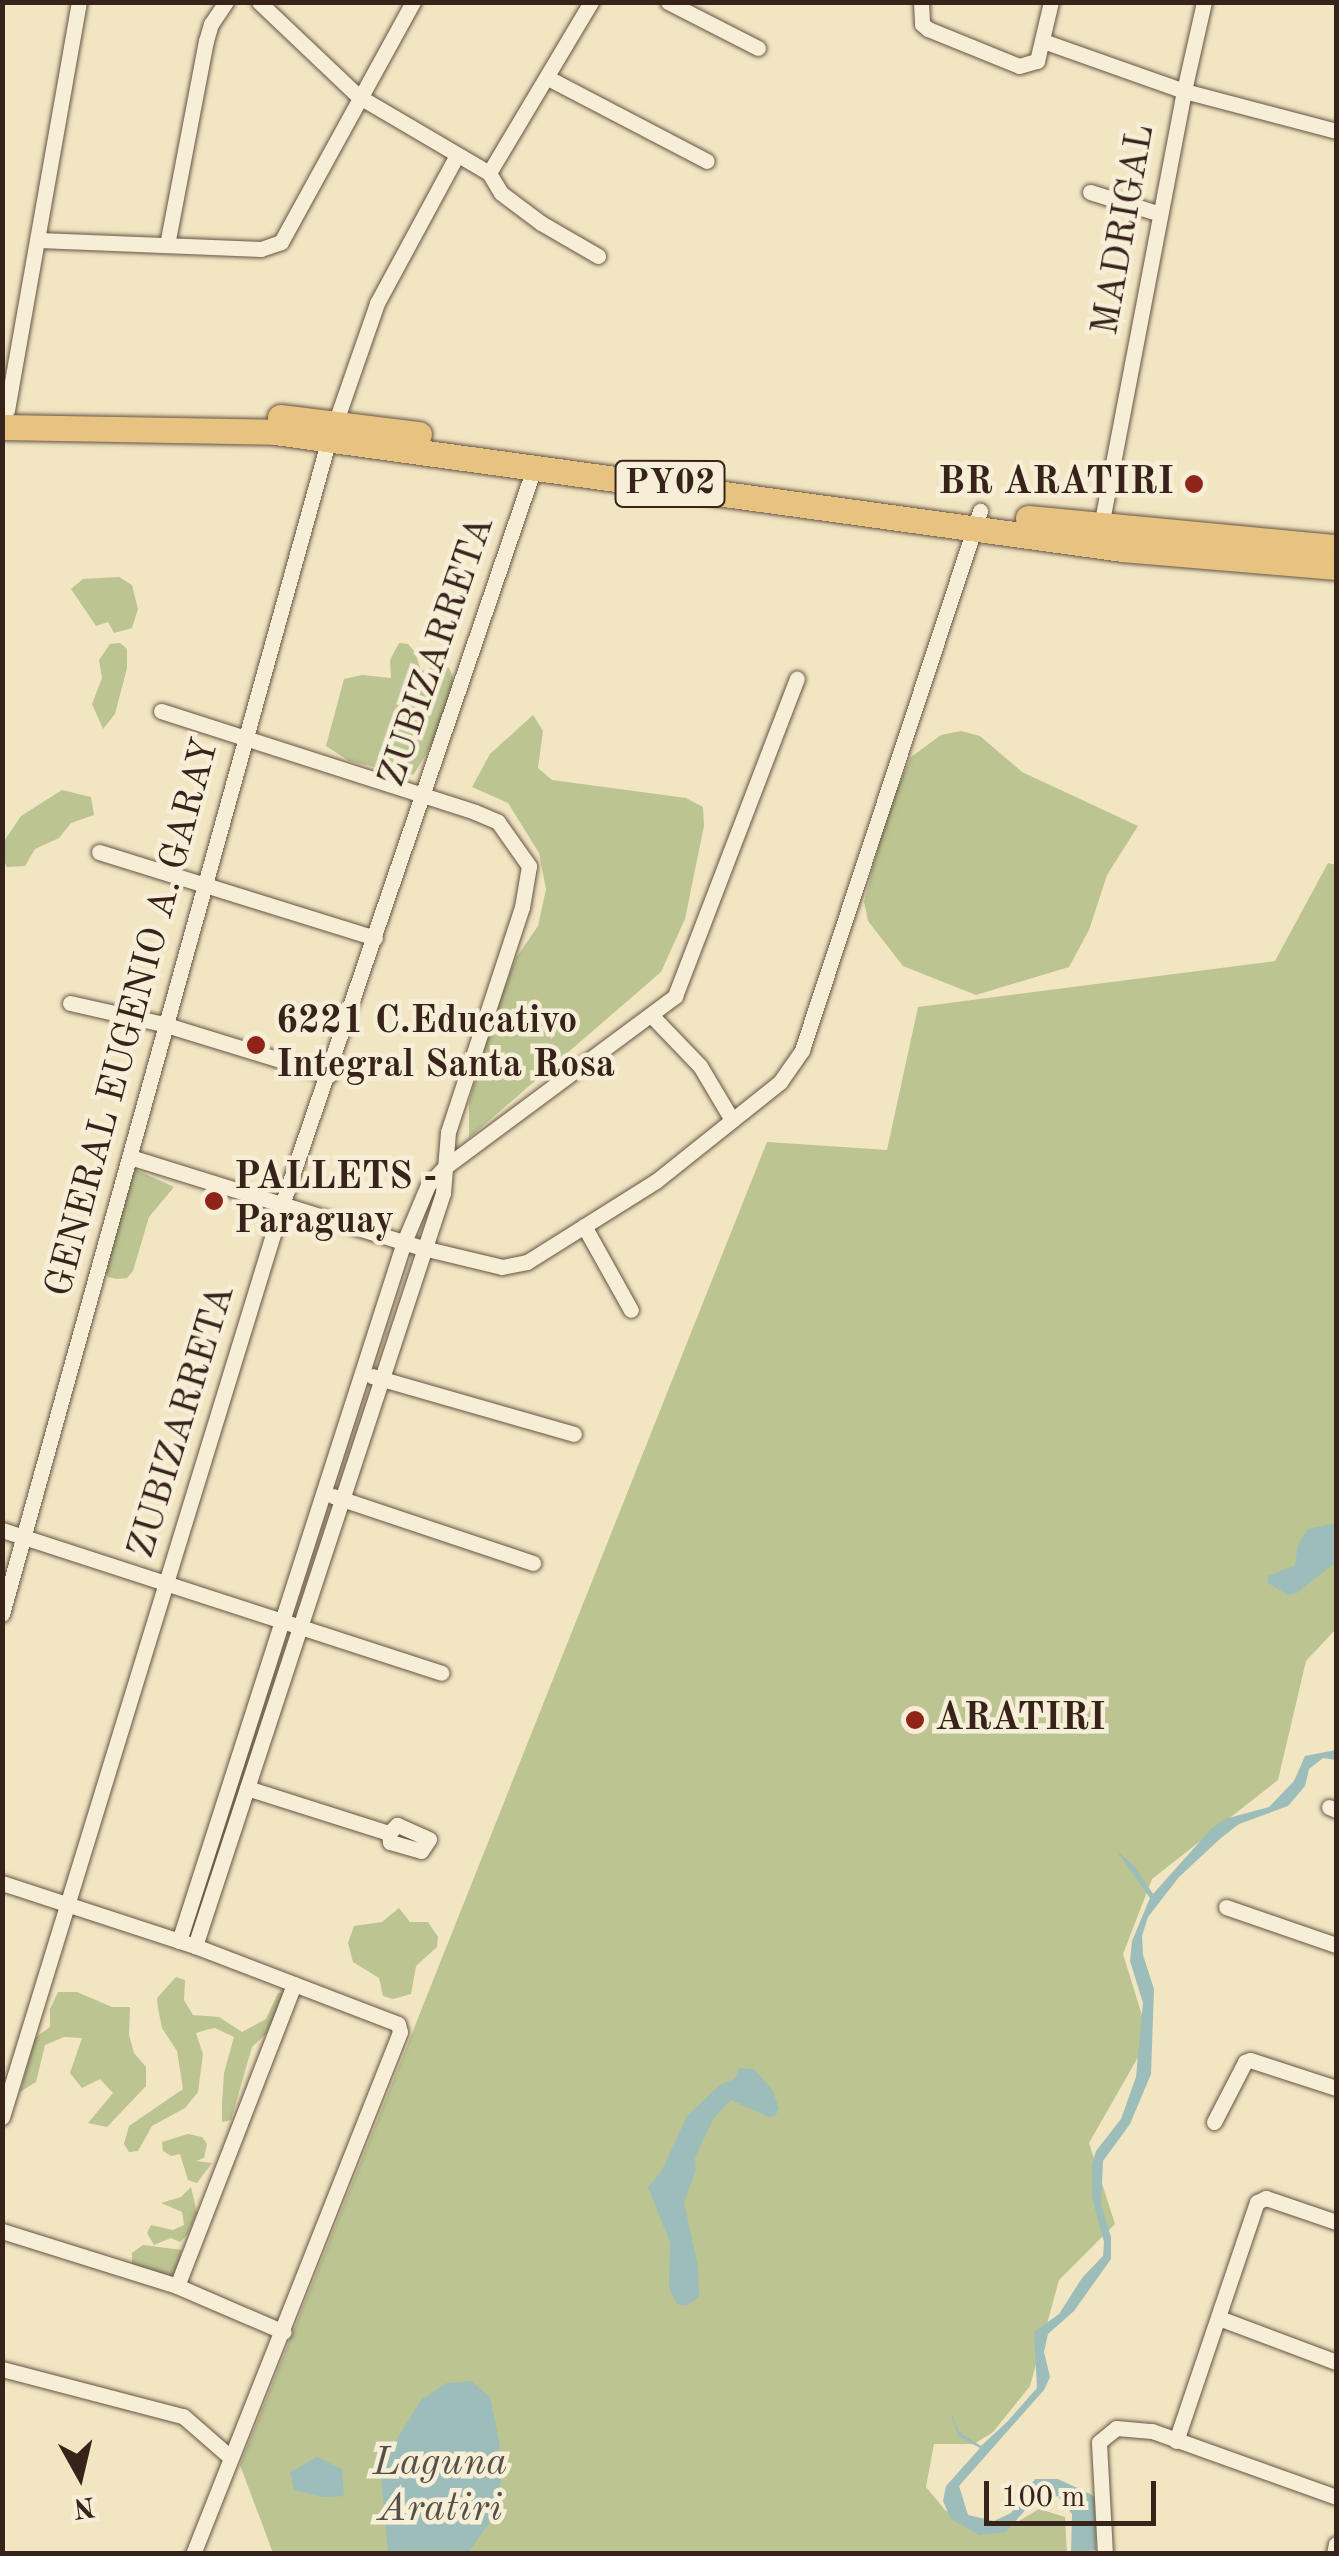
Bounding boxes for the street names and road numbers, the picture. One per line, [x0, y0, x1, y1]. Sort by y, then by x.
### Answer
street label: MADRIGAL [1084, 121, 1166, 339]
road number: PY02 [612, 454, 728, 514]
street label: ZUBIZARRETA [370, 511, 506, 793]
street label: GENERAL EUGENIO A. GARAY [37, 734, 231, 1302]
street label: ZUBIZARRETA [120, 1280, 246, 1564]

